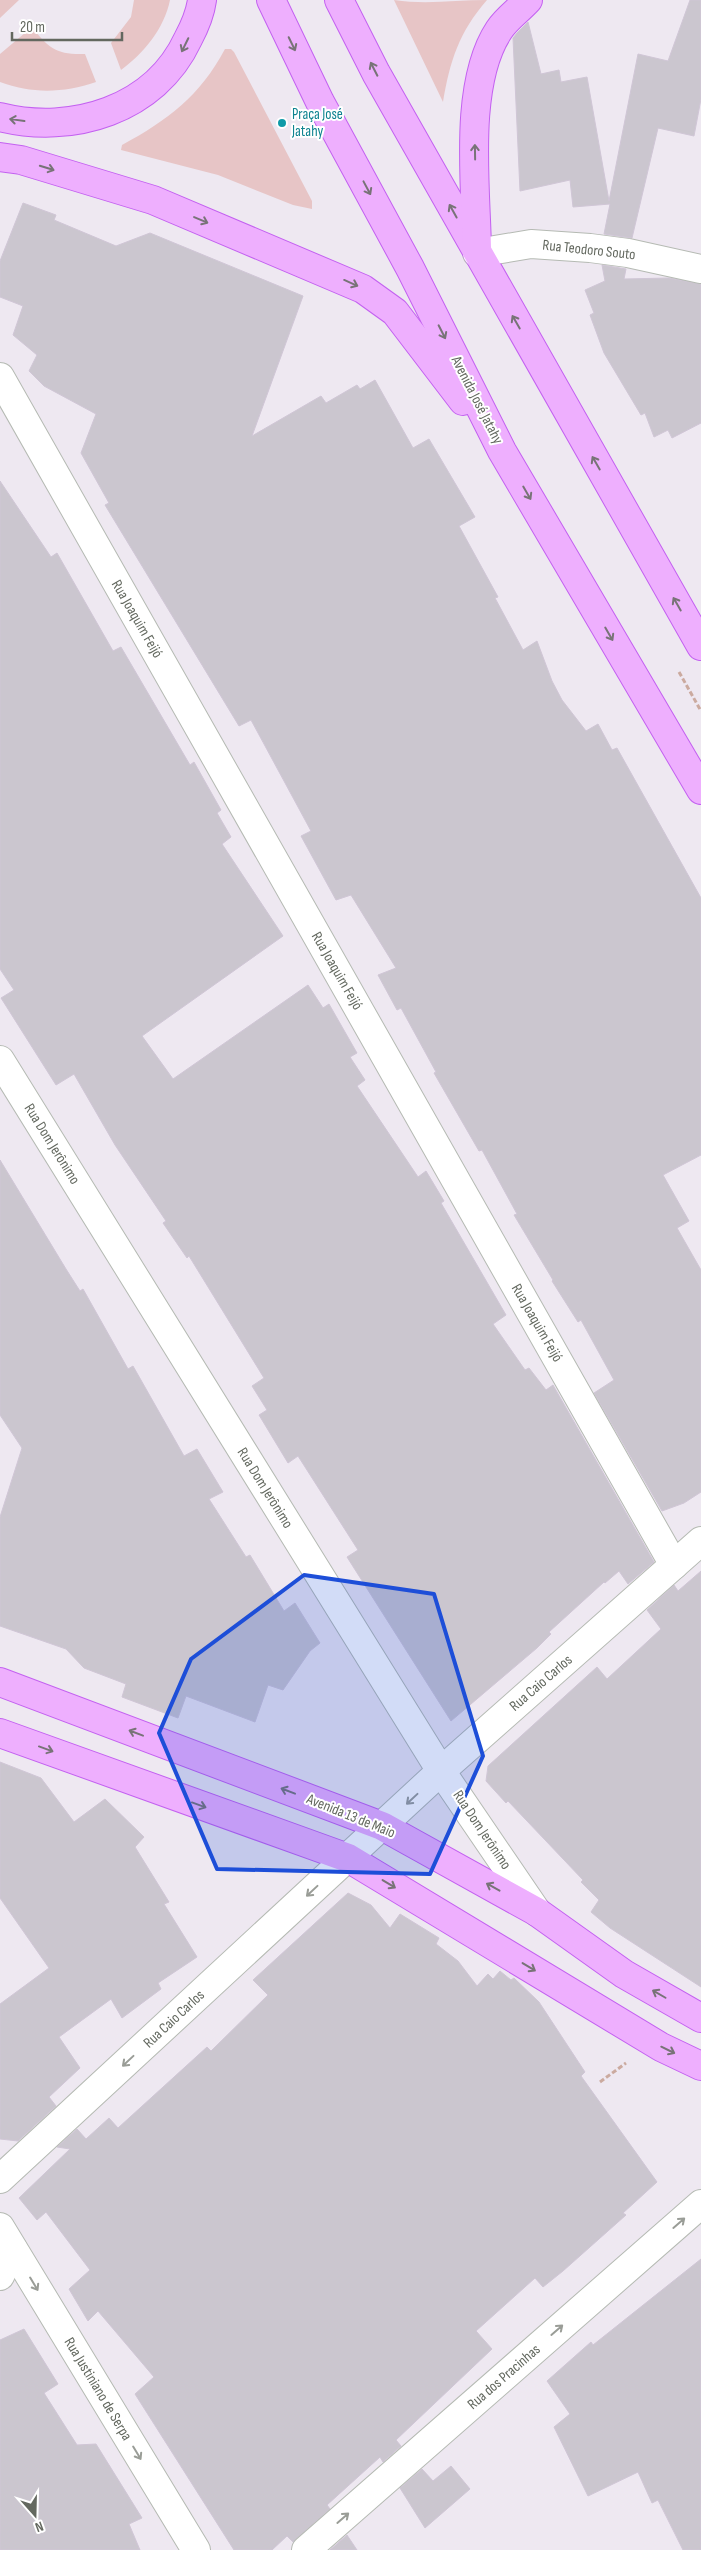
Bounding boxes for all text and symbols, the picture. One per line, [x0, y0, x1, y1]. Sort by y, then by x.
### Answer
scale bar [12, 10, 122, 42]
text: 20 m [20, 18, 45, 37]
one-way arrow [288, 36, 298, 51]
one-way arrow [180, 37, 189, 52]
one-way arrow [369, 61, 379, 76]
place label: Praça José Jatahy [291, 105, 343, 141]
one-way arrow [9, 115, 25, 125]
marker: Praça José Jatahy [276, 117, 288, 129]
one-way arrow [470, 144, 480, 160]
one-way arrow [39, 163, 55, 173]
one-way arrow [362, 181, 372, 196]
one-way arrow [448, 204, 458, 218]
one-way arrow [193, 215, 208, 225]
street label: Rua Teodoro Souto [542, 236, 636, 264]
one-way arrow [343, 279, 358, 288]
one-way arrow [511, 314, 521, 329]
one-way arrow [438, 324, 447, 339]
street label: Avenida José Jatahy [446, 352, 507, 447]
one-way arrow [591, 456, 601, 470]
one-way arrow [522, 486, 532, 500]
street label: Rua Joaquim Feijó [107, 577, 167, 661]
one-way arrow [672, 597, 681, 612]
one-way arrow [604, 626, 614, 640]
street label: Rua Joaquim Feijó [307, 929, 367, 1013]
street label: Rua Dom Jerônimo [20, 1100, 84, 1188]
street label: Rua Joaquim Feijó [507, 1281, 567, 1365]
street label: Rua Dom Jerônimo [233, 1444, 297, 1532]
street label: Rua Caio Carlos [506, 1651, 576, 1715]
one-way arrow [128, 1728, 144, 1737]
one-way arrow [38, 1745, 53, 1754]
one-way arrow [280, 1785, 295, 1794]
street label: Rua Dom Jerônimo [449, 1787, 515, 1873]
street label: Avenida 13 de Maio [303, 1789, 398, 1842]
one-way arrow [405, 1793, 418, 1805]
one-way arrow [190, 1801, 206, 1810]
one-way arrow [382, 1879, 396, 1889]
one-way arrow [486, 1882, 500, 1892]
one-way arrow [305, 1886, 318, 1897]
one-way arrow [521, 1963, 535, 1973]
street label: Rua Caio Carlos [139, 1986, 209, 2052]
one-way arrow [652, 1989, 666, 1999]
one-way arrow [661, 2045, 676, 2055]
one-way arrow [122, 2055, 134, 2067]
one-way arrow [673, 2217, 686, 2229]
one-way arrow [30, 2276, 40, 2290]
one-way arrow [551, 2324, 564, 2336]
street label: Rua Justiniano de Serpa [60, 2334, 136, 2444]
street label: Rua dos Pracinhas [464, 2340, 544, 2414]
one-way arrow [132, 2445, 142, 2459]
north arrow [10, 2490, 60, 2540]
one-way arrow [336, 2512, 349, 2524]
text: N [33, 2517, 46, 2536]

